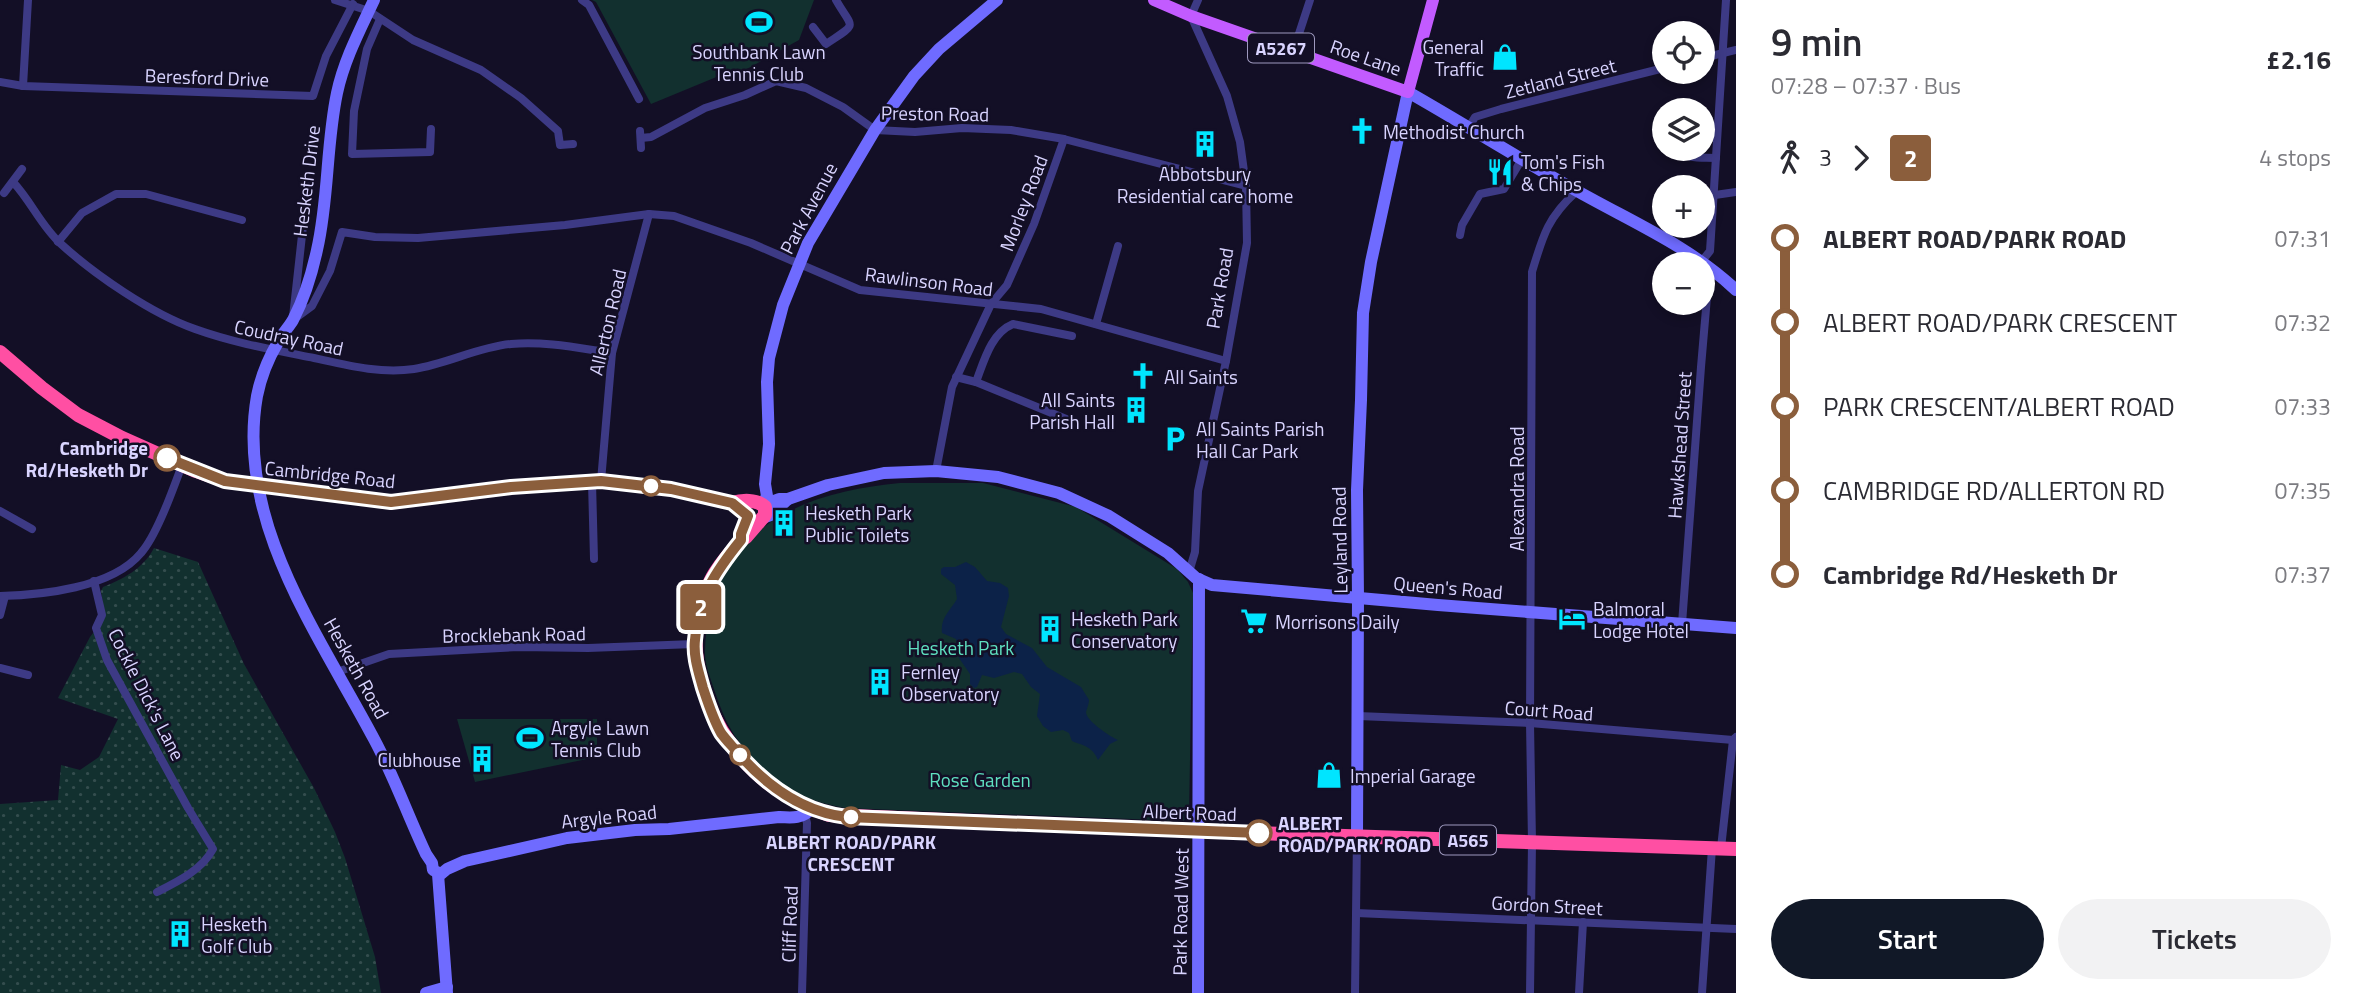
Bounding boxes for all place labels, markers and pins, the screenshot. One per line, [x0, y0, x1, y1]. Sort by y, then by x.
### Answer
sports icon: Southbank Lawn Tennis Club [744, 7, 774, 37]
place label: General Traffic [1422, 32, 1484, 83]
place label: Southbank Lawn Tennis Club [692, 37, 826, 88]
shop icon: General Traffic [1490, 42, 1520, 72]
church icon: Methodist Church [1347, 116, 1377, 146]
place label: Methodist Church [1383, 117, 1525, 146]
building icon: Abbotsbury Residential care home [1190, 129, 1220, 159]
place label: Tom's Fish & Chips [1521, 147, 1605, 198]
restaurant icon: Tom's Fish & Chips [1485, 157, 1515, 187]
place label: Abbotsbury Residential care home [1117, 159, 1293, 210]
church icon: All Saints [1128, 361, 1158, 391]
place label: All Saints [1164, 362, 1238, 391]
place label: All Saints Parish Hall [1029, 385, 1115, 436]
building icon: All Saints Parish Hall [1121, 395, 1151, 425]
place label: All Saints Parish Hall Car Park [1196, 414, 1325, 465]
parking icon: All Saints Parish Hall Car Park [1160, 424, 1190, 454]
place label: Cambridge Rd/Hesketh Dr [26, 433, 148, 484]
marker: Cambridge Rd/Hesketh Dr [154, 445, 180, 471]
unlabelled marker [641, 476, 661, 496]
place label: Hesketh Park Public Toilets [805, 498, 912, 549]
building icon: Hesketh Park Public Toilets [769, 508, 799, 538]
place label: Balmoral Lodge Hotel [1593, 594, 1689, 645]
place label: Hesketh Park Conservatory [1071, 604, 1178, 655]
hotel icon: Balmoral Lodge Hotel [1557, 604, 1587, 634]
supermarket icon: Morrisons Daily [1239, 606, 1269, 636]
place label: Morrisons Daily [1275, 607, 1400, 636]
building icon: Hesketh Park Conservatory [1035, 614, 1065, 644]
place label: Fernley Observatory [901, 657, 1000, 708]
building icon: Fernley Observatory [865, 667, 895, 697]
place label: Argyle Lawn Tennis Club [551, 713, 649, 764]
sports icon: Argyle Lawn Tennis Club [515, 723, 545, 753]
building icon: Clubhouse [467, 744, 497, 774]
place label: Clubhouse [377, 745, 461, 774]
unlabelled marker [730, 745, 750, 765]
shop icon: Imperial Garage [1314, 760, 1344, 790]
place label: Imperial Garage [1350, 761, 1476, 790]
marker: ALBERT ROAD/PARK CRESCENT [841, 807, 861, 827]
place label: ALBERT ROAD/PARK ROAD [1278, 808, 1431, 859]
marker: ALBERT ROAD/PARK ROAD [1246, 820, 1272, 846]
place label: ALBERT ROAD/PARK CRESCENT [766, 827, 936, 878]
place label: Hesketh Golf Club [201, 909, 272, 960]
building icon: Hesketh Golf Club [165, 919, 195, 949]

